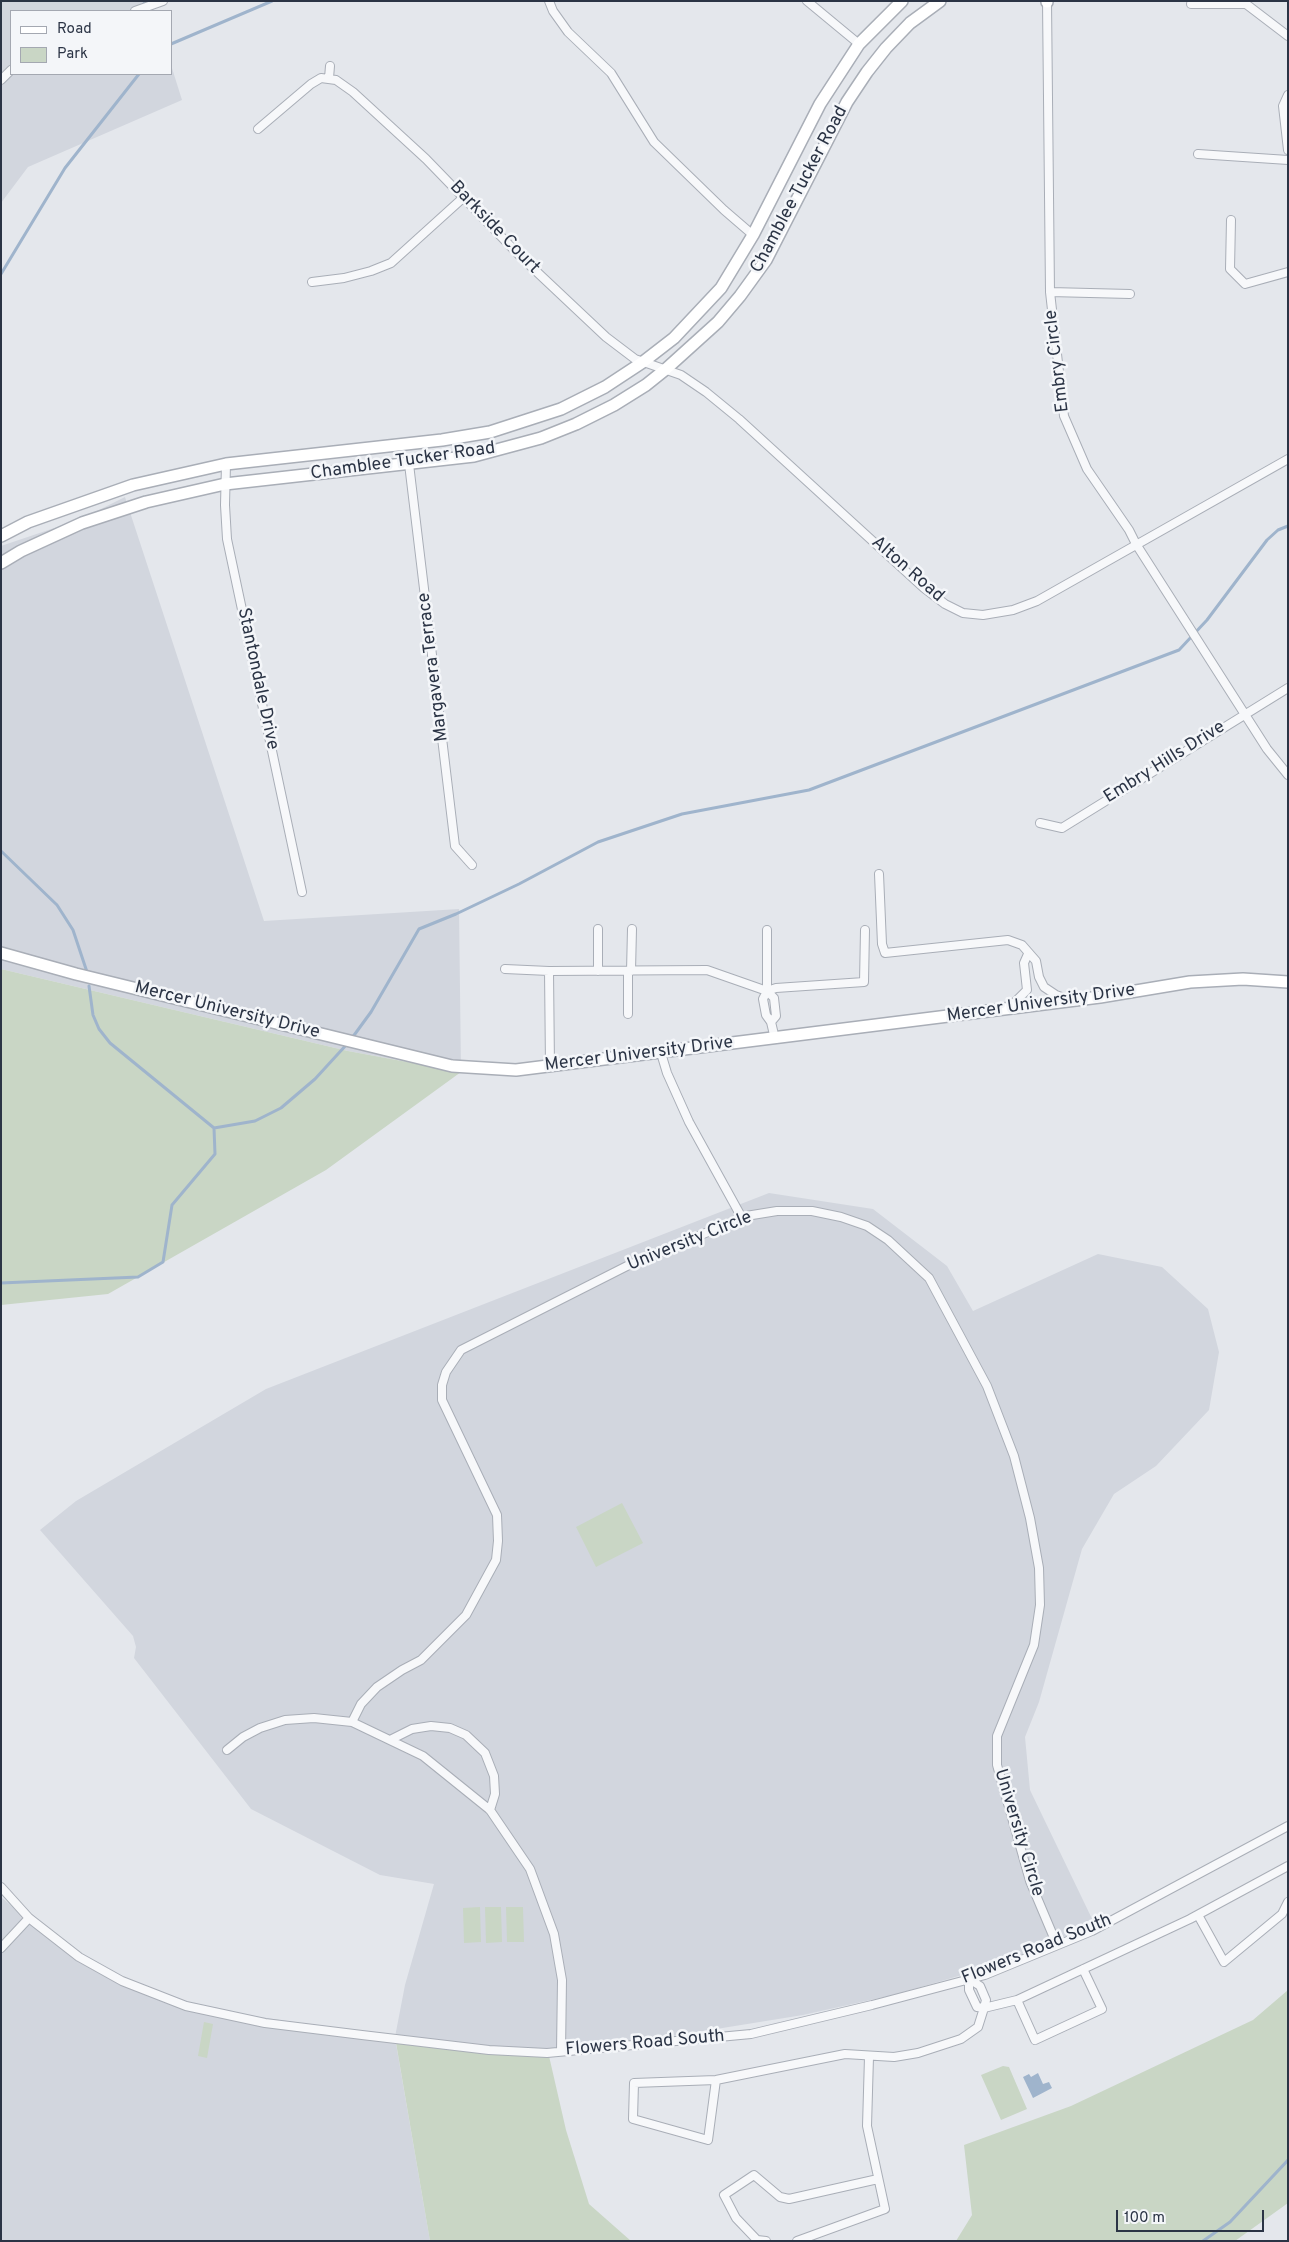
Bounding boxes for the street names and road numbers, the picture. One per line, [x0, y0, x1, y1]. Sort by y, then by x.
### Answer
street label: Chamblee Tucker Road [747, 103, 853, 277]
street label: Barkside Court [444, 177, 544, 279]
street label: Embry Circle [1041, 309, 1075, 413]
street label: Chamblee Tucker Road [309, 438, 497, 486]
street label: Alton Road [866, 532, 948, 608]
street label: Margavera Terrace [414, 591, 454, 743]
street label: Stantondale Drive [231, 606, 283, 752]
street label: Embry Hills Drive [1100, 717, 1230, 809]
street label: Mercer University Drive [132, 978, 322, 1044]
street label: Mercer University Drive [945, 980, 1137, 1028]
street label: Mercer University Drive [543, 1033, 735, 1077]
street label: University Circle [625, 1207, 755, 1277]
street label: University Circle [988, 1767, 1048, 1899]
street label: Flowers Road South [959, 1910, 1115, 1990]
street label: Flowers Road South [564, 2026, 726, 2062]

